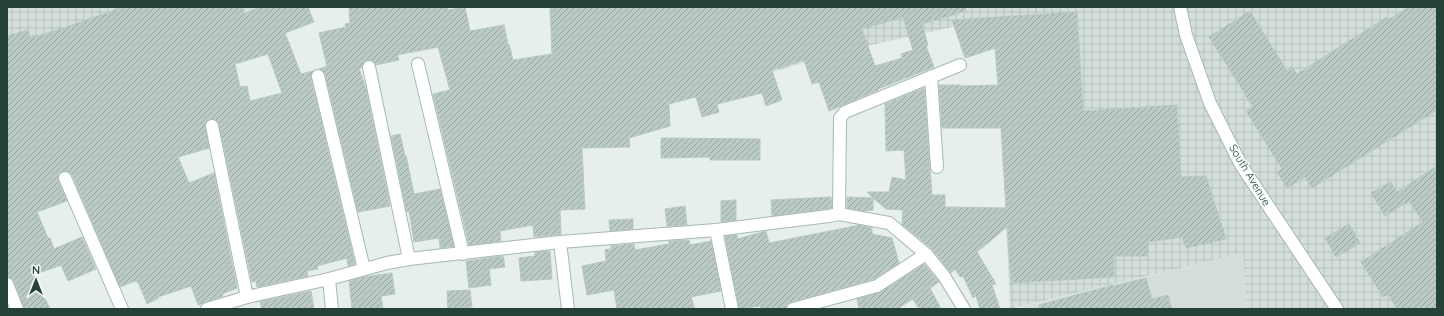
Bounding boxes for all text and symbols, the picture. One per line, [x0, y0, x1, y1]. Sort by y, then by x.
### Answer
street label: South Avenue [1226, 142, 1274, 208]
north arrow [16, 260, 56, 300]
text: N [32, 263, 40, 277]

